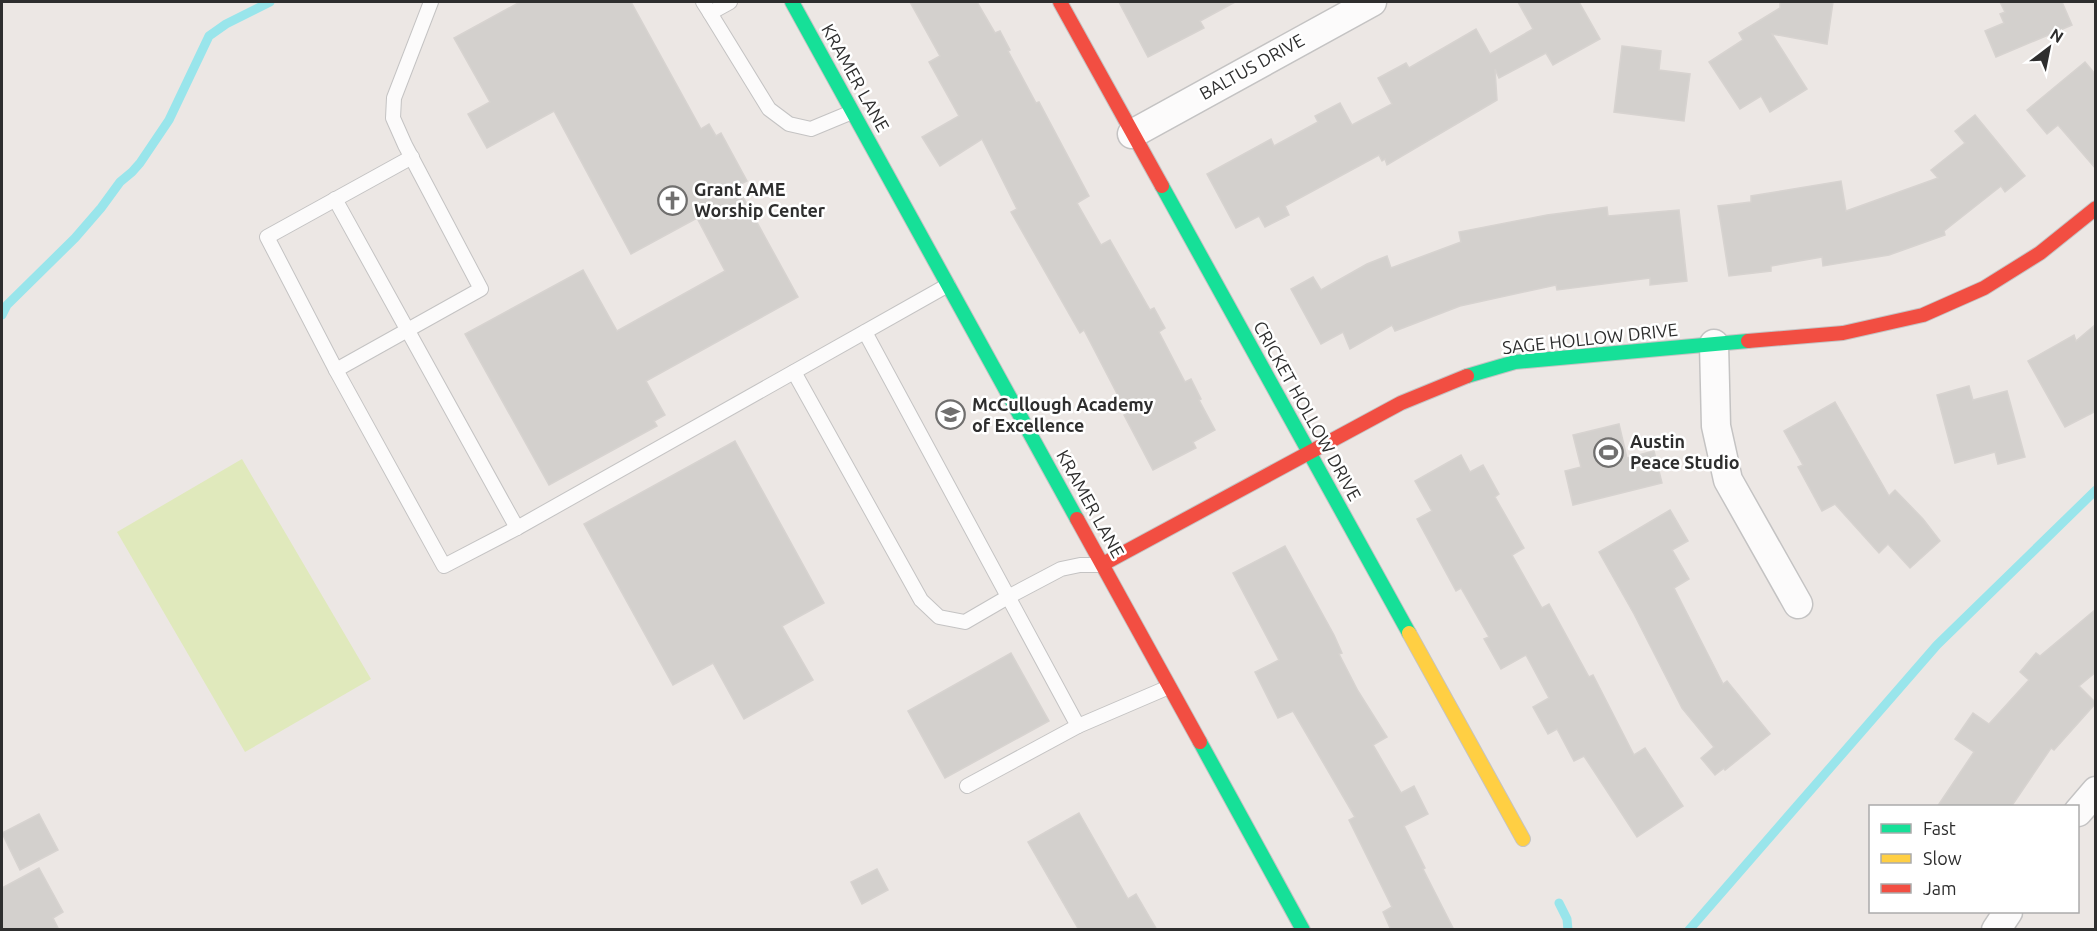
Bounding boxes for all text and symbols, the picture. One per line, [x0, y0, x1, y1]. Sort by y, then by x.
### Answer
north arrow [2019, 18, 2079, 78]
street label: KRAMER LANE [818, 20, 894, 135]
text: N [2047, 24, 2067, 46]
street label: BALTUS DRIVE [1196, 29, 1307, 103]
place label: Grant AME Worship Center [694, 179, 826, 220]
church icon: Grant AME Worship Center [657, 184, 689, 216]
street label: CRICKET HOLLOW DRIVE [1250, 317, 1366, 504]
street label: SAGE HOLLOW DRIVE [1501, 319, 1679, 357]
place label: McCullough Academy of Excellence [972, 394, 1154, 435]
school or university icon: McCullough Academy of Excellence [935, 399, 967, 431]
place label: Austin Peace Studio [1630, 431, 1740, 472]
sports icon: Austin Peace Studio [1593, 436, 1625, 468]
street label: KRAMER LANE [1053, 446, 1129, 561]
legend [1869, 805, 2079, 913]
text: Fast [1923, 818, 1956, 838]
text: Slow [1923, 848, 1962, 868]
text: Jam [1923, 878, 1957, 898]

